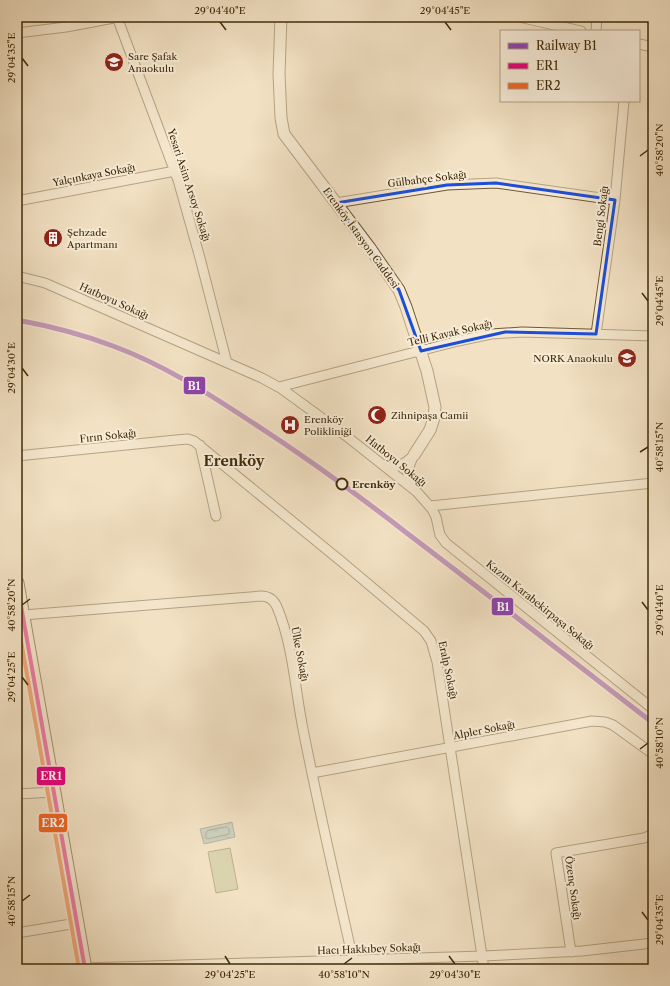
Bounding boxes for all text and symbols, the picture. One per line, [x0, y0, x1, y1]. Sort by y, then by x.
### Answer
text: 29°04'40"E [194, 4, 246, 17]
text: 29°04'45"E [420, 4, 470, 17]
legend [500, 30, 640, 102]
text: 29°04'35"E [5, 33, 18, 83]
text: Railway B1 [536, 38, 597, 53]
place label: Sare Şafak Anaokulu [127, 50, 179, 75]
school or university icon: Sare Şafak Anaokulu [103, 51, 125, 73]
text: ER1 [536, 58, 559, 73]
text: ER2 [536, 78, 561, 93]
text: 40°58'20"N [653, 124, 666, 176]
street label: Yesari Asim Arsoy Sokağı [164, 126, 213, 243]
street label: Yalçınkaya Sokağı [51, 161, 136, 190]
street label: Gülbahçe Sokağı [387, 168, 467, 190]
street label: Erenköy İstasyon Caddesi [320, 185, 402, 291]
street label: Bengi Sokağı [591, 185, 611, 247]
place label: Şehzade Apartmanı [66, 226, 118, 251]
building icon: Şehzade Apartmanı [42, 227, 64, 249]
text: 29°04'45"E [653, 276, 666, 326]
street label: Hatboyu Sokağı [77, 280, 151, 322]
street label: Telli Kavak Sokağı [406, 317, 494, 349]
text: 29°04'30"E [5, 342, 18, 394]
school or university icon: NORK Anaokulu [616, 347, 638, 369]
place label: NORK Anaokulu [533, 352, 613, 365]
line badge: B1 [183, 376, 206, 395]
text: B1 [187, 379, 201, 393]
mosque icon: Zihnipaşa Camii [366, 404, 388, 426]
place label: Zihnipaşa Camii [391, 409, 468, 422]
place label: Erenköy Polikliniği [304, 413, 352, 438]
hospital icon: Erenköy Polikliniği [279, 414, 301, 436]
text: 40°58'15"N [653, 422, 666, 472]
street label: Fırın Sokağı [79, 427, 137, 445]
street label: Hatboyu Sokağı [363, 432, 429, 490]
district label: Erenköy [204, 452, 265, 470]
marker: Erenköy [335, 477, 349, 491]
place label: Erenköy [352, 478, 396, 491]
street label: Kazım Karabekirpaşa Sokağı [483, 557, 597, 653]
text: 40°58'20"N [5, 579, 18, 631]
text: 29°04'40"E [653, 584, 666, 636]
line badge: B1 [491, 597, 514, 616]
text: B1 [496, 600, 510, 614]
street label: Ülke Sokağı [288, 625, 312, 683]
street label: Eralp Sokağı [435, 640, 461, 700]
text: 29°04'25"E [5, 651, 18, 702]
text: 40°58'10"N [653, 717, 666, 769]
street label: Alpler Sokağı [451, 718, 516, 743]
line badge: ER1 [36, 766, 66, 786]
text: ER1 [40, 769, 62, 783]
line badge: ER2 [38, 813, 68, 833]
text: ER2 [41, 816, 65, 830]
street label: Özenç Sokağı [562, 855, 584, 921]
text: 40°58'15"N [5, 876, 18, 926]
text: 29°04'35"E [653, 895, 666, 945]
street label: Hacı Hakkıbey Sokağı [317, 941, 421, 957]
text: 29°04'25"E [205, 968, 256, 981]
text: 40°58'10"N [318, 968, 370, 981]
text: 29°04'30"E [429, 968, 481, 981]

